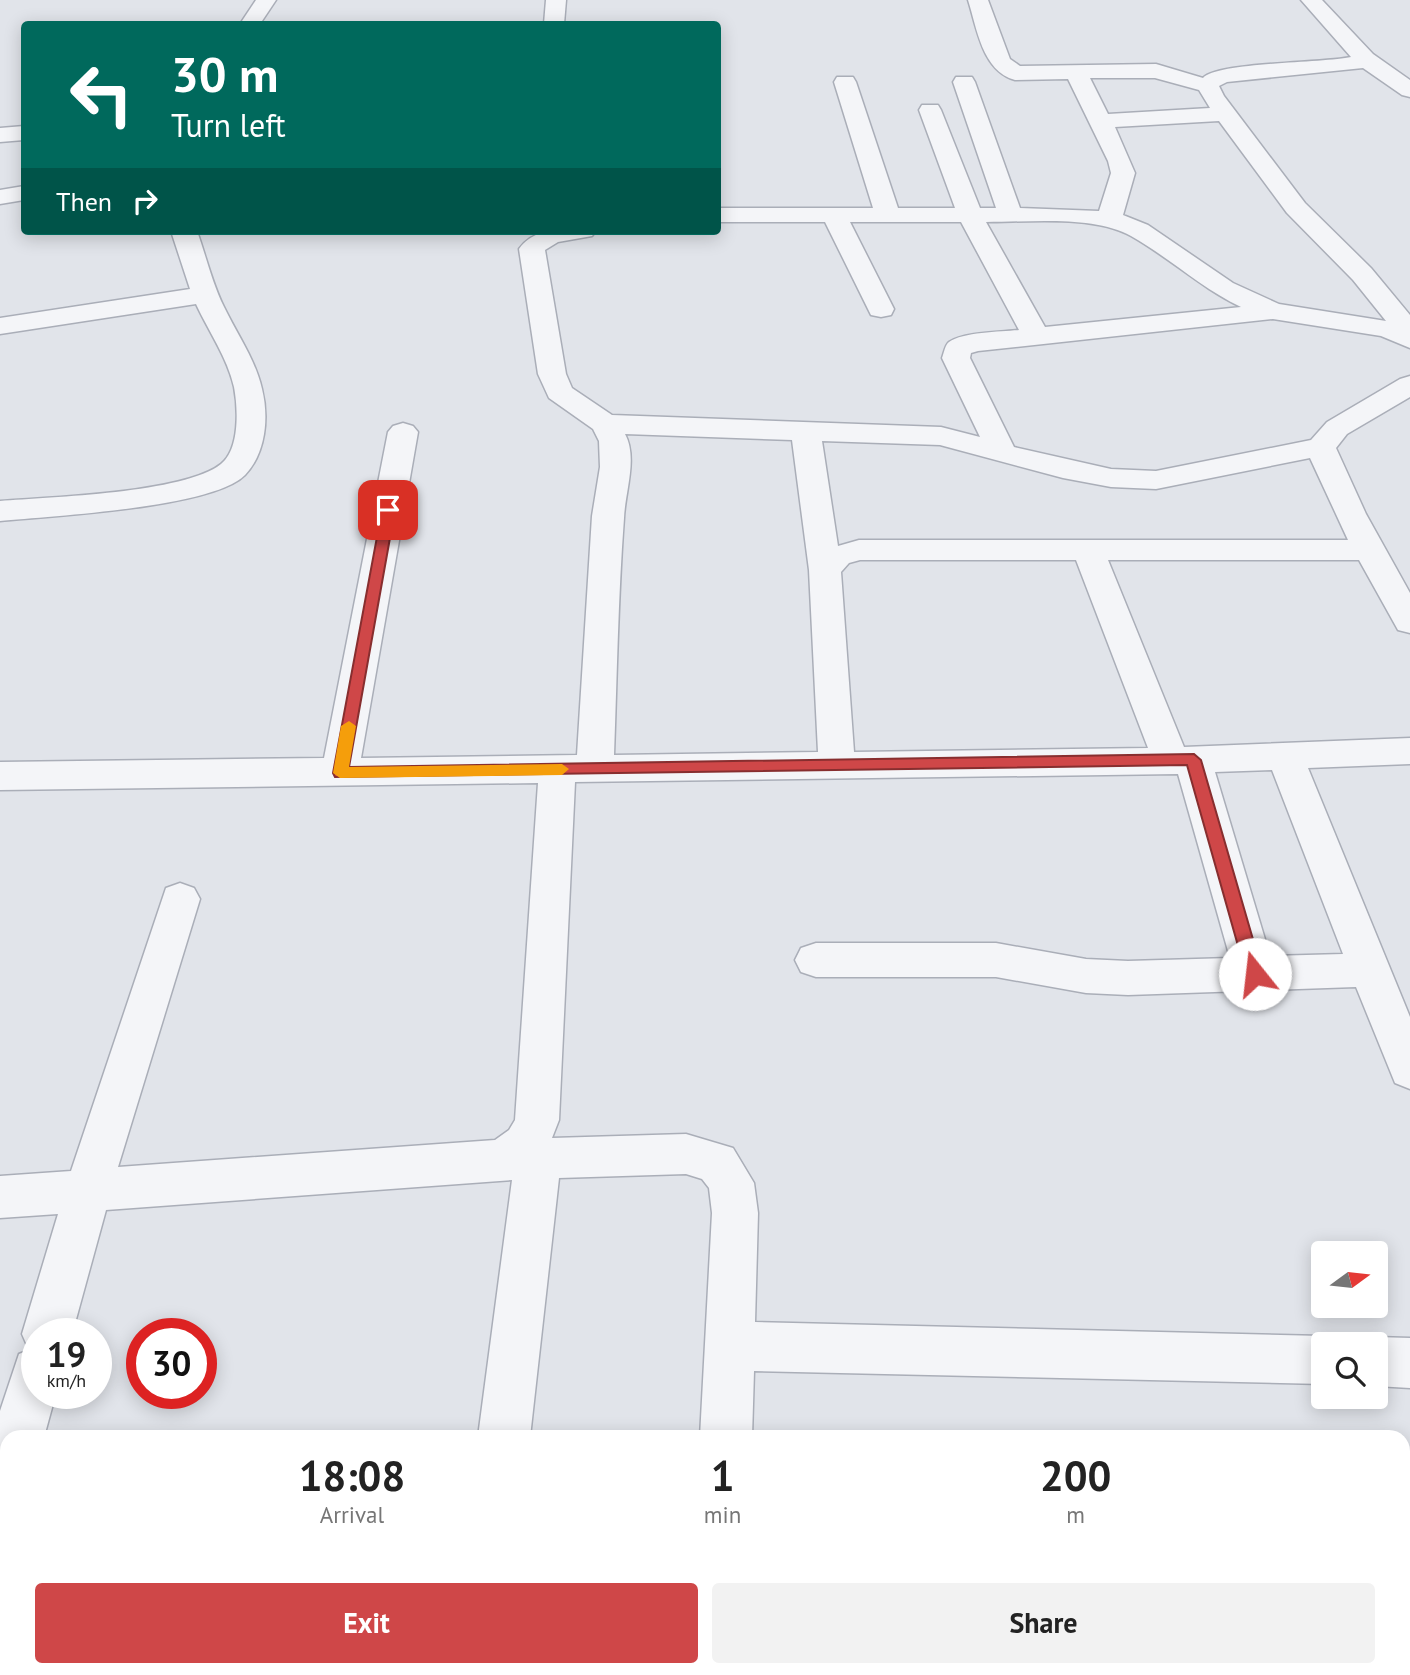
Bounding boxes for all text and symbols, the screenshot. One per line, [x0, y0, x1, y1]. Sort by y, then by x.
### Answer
text: 30 m [171, 42, 278, 106]
icon: left [56, 49, 147, 140]
text: Turn left [171, 104, 286, 146]
icon: right [126, 182, 164, 220]
text: Then [56, 185, 112, 218]
pin [358, 480, 418, 540]
icon: arrive [369, 491, 407, 529]
position arrow [1218, 937, 1292, 1011]
north arrow [1311, 1241, 1388, 1318]
map controls [1311, 1241, 1388, 1409]
speed limit sign: 30 [126, 1318, 217, 1409]
text: 19 [47, 1331, 86, 1377]
button: search [1311, 1332, 1388, 1409]
text: km/h [47, 1369, 86, 1392]
text: 18:08 [299, 1448, 405, 1503]
text: 1 [711, 1448, 734, 1503]
text: 200 [1040, 1448, 1111, 1503]
text: Arrival [320, 1500, 384, 1529]
text: min [704, 1500, 741, 1529]
text: m [1066, 1500, 1085, 1529]
button: Exit [35, 1583, 698, 1663]
button: Share [712, 1583, 1375, 1663]

